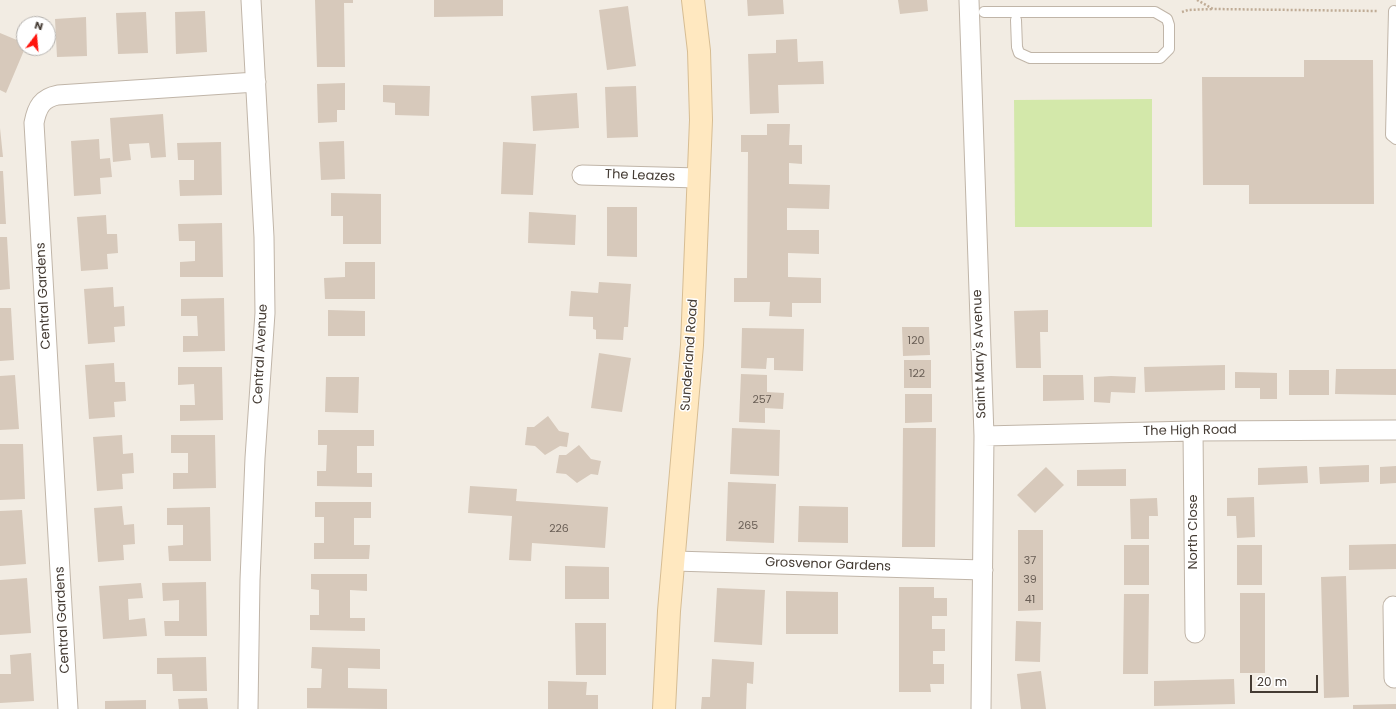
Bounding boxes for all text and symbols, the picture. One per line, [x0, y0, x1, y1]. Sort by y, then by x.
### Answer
north arrow [16, 16, 56, 56]
text: N [33, 17, 45, 34]
street label: The Leazes [605, 167, 675, 185]
street label: Central Gardens [33, 242, 55, 350]
street label: Saint Mary's Avenue [970, 289, 990, 419]
street label: Sunderland Road [678, 298, 702, 412]
street label: Central Avenue [251, 304, 271, 404]
house number: 120 [908, 334, 924, 348]
house number: 122 [909, 367, 925, 381]
house number: 257 [752, 393, 772, 407]
street label: The High Road [1143, 422, 1237, 440]
street label: North Close [1186, 494, 1202, 570]
house number: 265 [738, 519, 758, 533]
house number: 226 [549, 522, 569, 536]
house number: 37 [1024, 554, 1036, 568]
street label: Grosvenor Gardens [765, 555, 891, 575]
street label: Central Gardens [52, 566, 74, 674]
house number: 39 [1023, 573, 1037, 587]
house number: 41 [1025, 593, 1035, 607]
scale bar [1252, 667, 1320, 693]
text: 20 m [1257, 673, 1287, 690]

